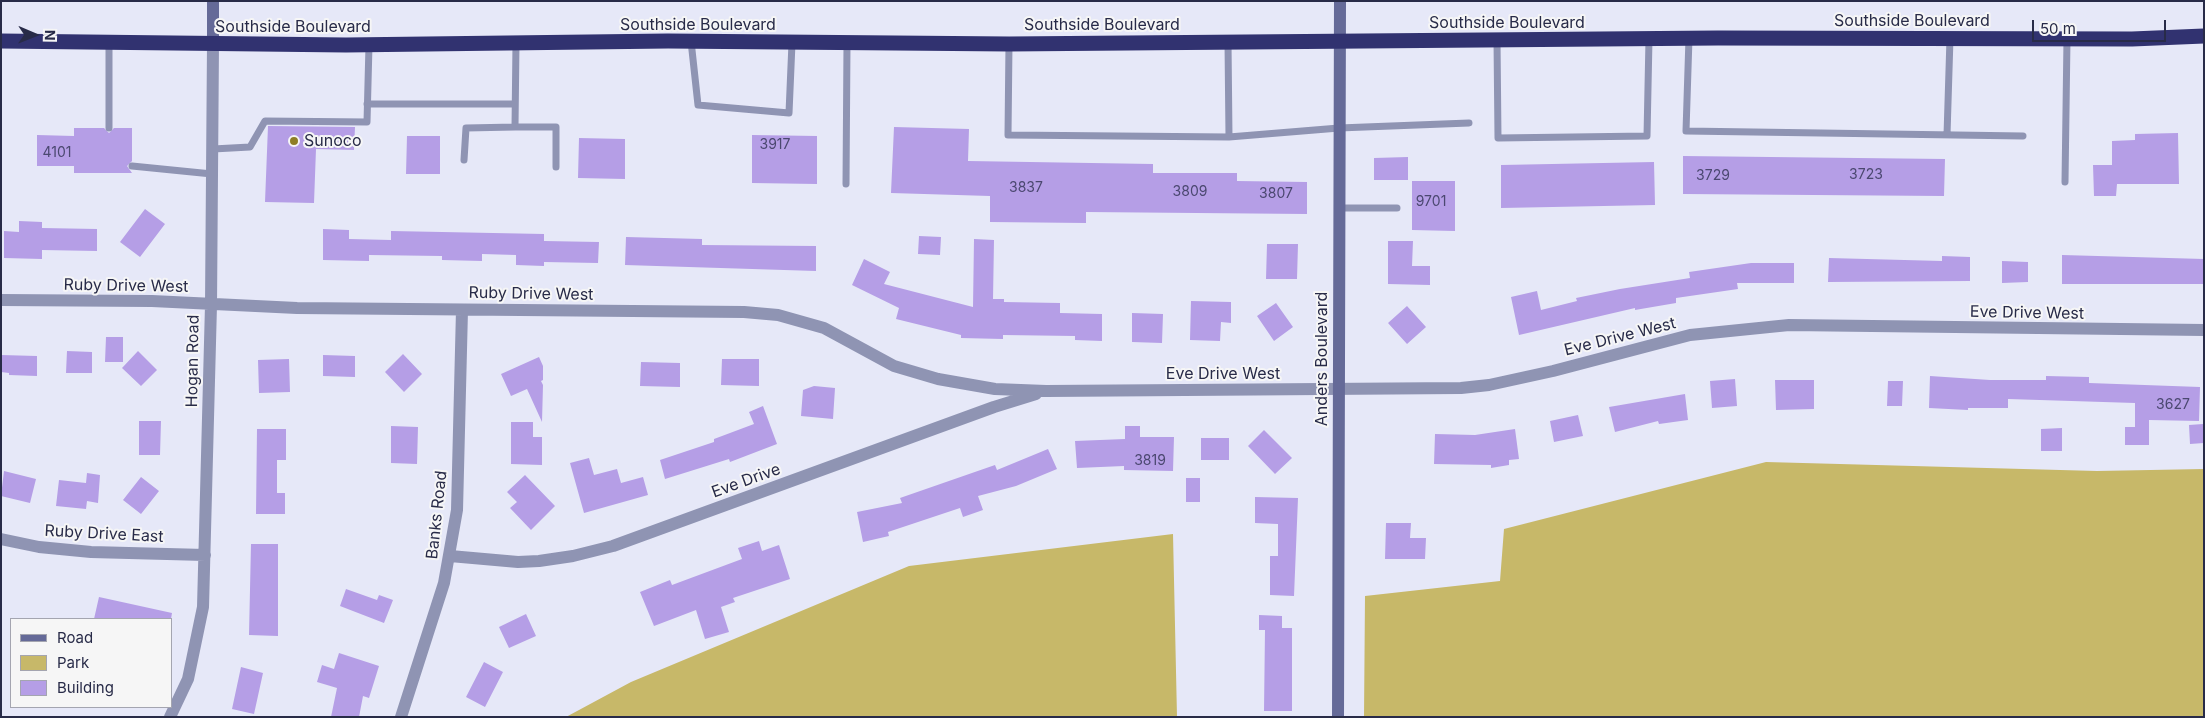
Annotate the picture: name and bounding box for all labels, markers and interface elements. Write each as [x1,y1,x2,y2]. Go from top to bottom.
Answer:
north arrow [10,10,60,60]
scale bar [2035,10,2169,42]
street label: Southside Boulevard [1834,11,1990,31]
street label: Southside Boulevard [1429,13,1585,33]
street label: Southside Boulevard [620,15,776,35]
street label: Southside Boulevard [1024,15,1180,35]
street label: Southside Boulevard [215,17,371,37]
text: 50 m [2040,19,2076,38]
text: N [42,30,59,41]
place label: Sunoco [304,131,362,151]
marker: Sunoco [288,135,300,147]
house number: 3917 [760,137,790,153]
house number: 4101 [43,145,71,161]
house number: 3723 [1849,167,1883,183]
house number: 3729 [1696,168,1730,184]
house number: 3837 [1009,180,1043,196]
house number: 3809 [1173,184,1207,200]
house number: 3807 [1259,186,1293,202]
house number: 9701 [1416,194,1446,210]
street label: Ruby Drive West [63,275,189,297]
street label: Ruby Drive West [468,283,594,305]
street label: Anders Boulevard [1312,292,1332,426]
street label: Eve Drive West [1970,302,2084,324]
street label: Hogan Road [183,314,203,408]
street label: Eve Drive West [1562,314,1678,360]
street label: Eve Drive West [1166,364,1280,384]
house number: 3627 [2156,397,2190,413]
house number: 3819 [1134,453,1166,469]
street label: Eve Drive [709,460,783,502]
street label: Banks Road [423,470,451,560]
street label: Ruby Drive East [44,521,164,547]
legend [10,618,172,708]
text: Road [57,628,93,647]
text: Park [57,653,89,672]
text: Building [57,678,114,697]

